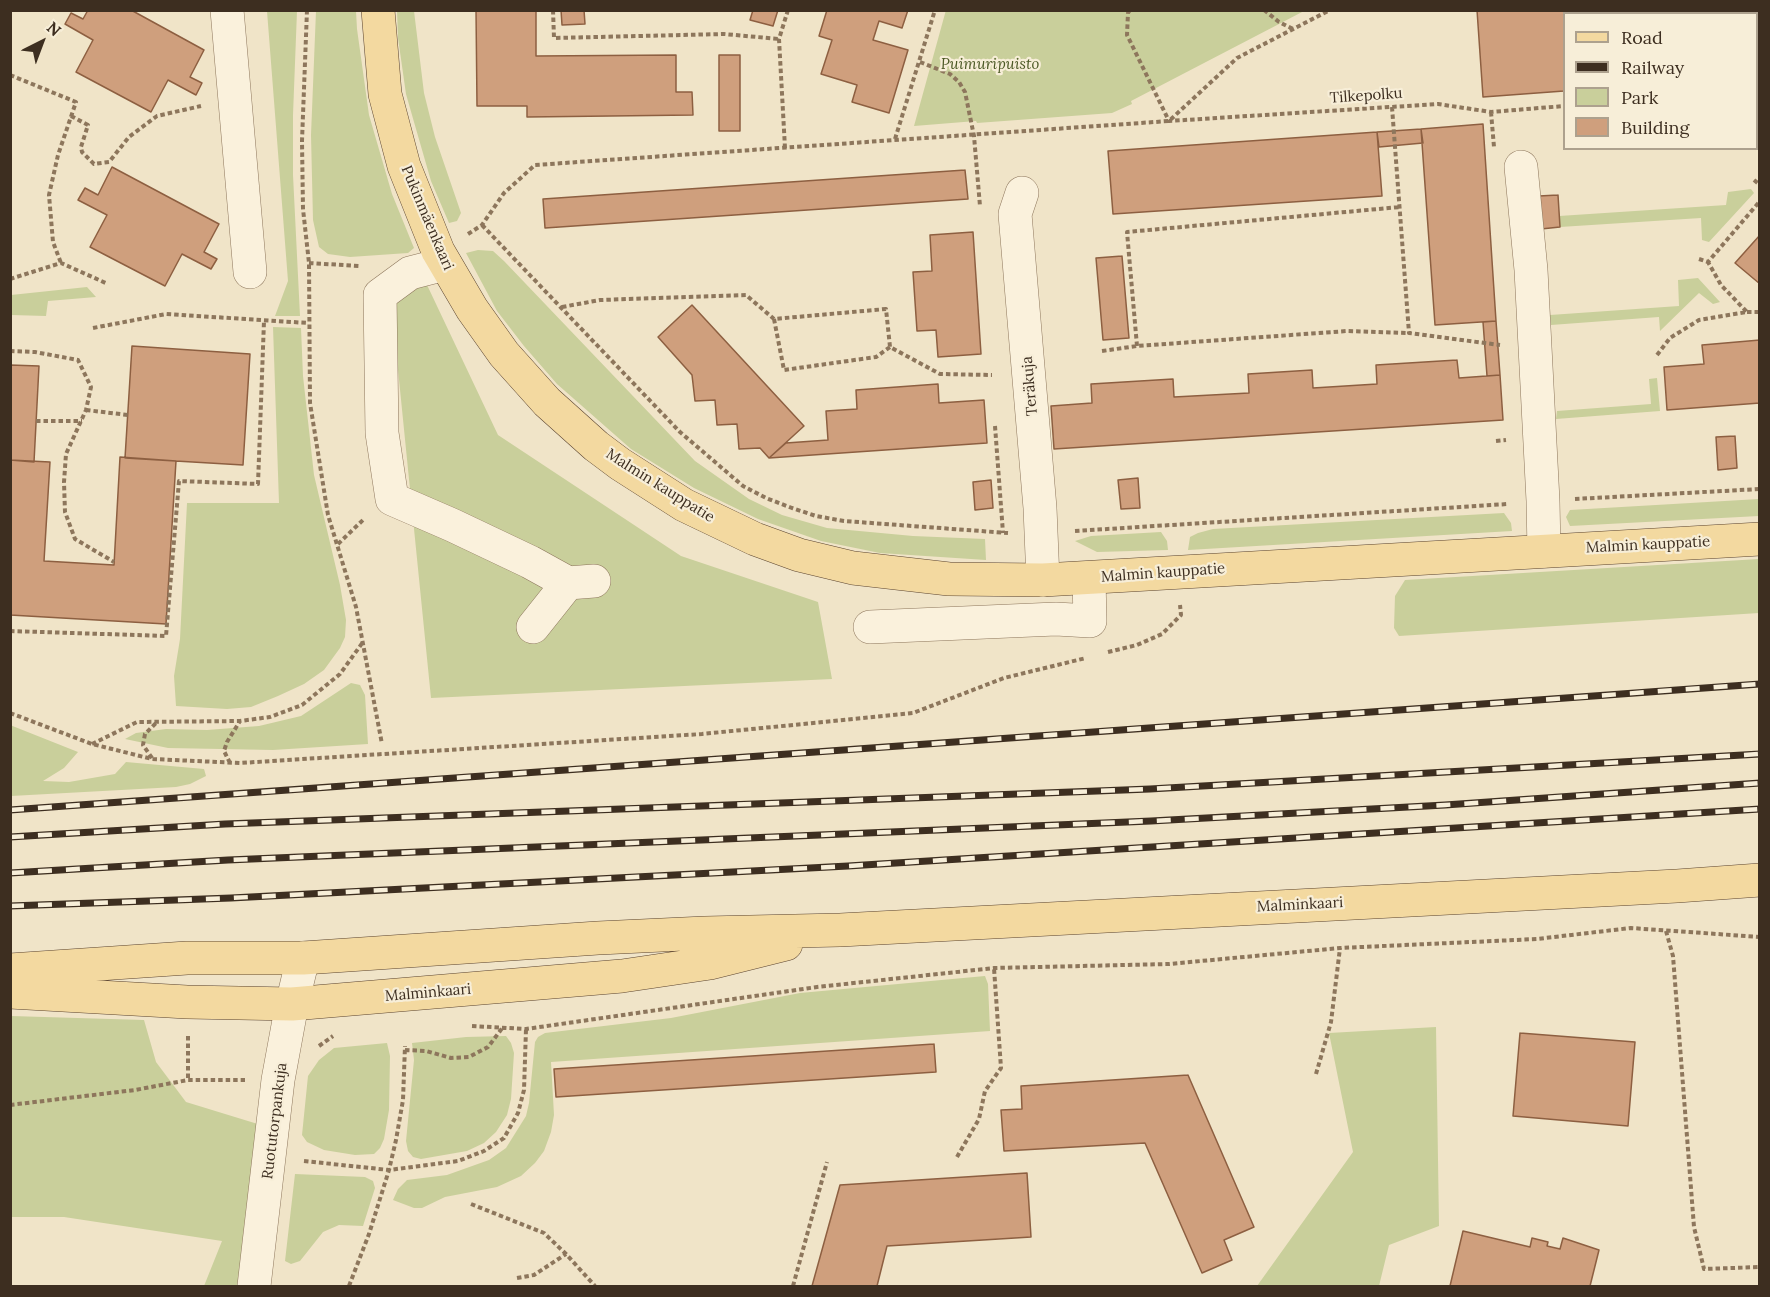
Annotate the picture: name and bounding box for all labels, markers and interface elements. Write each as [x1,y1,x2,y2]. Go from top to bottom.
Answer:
north arrow [12,12,72,72]
legend [1563,12,1758,150]
text: N [43,17,65,40]
text: Road [1621,26,1663,49]
park label: Puimuripuisto [941,56,1039,74]
text: Railway [1621,56,1684,79]
street label: Tilkepolku [1329,84,1403,108]
text: Park [1621,86,1658,109]
text: Building [1621,116,1689,139]
street label: Pukinmäenkaari [397,163,457,273]
street label: Teräkuja [1018,355,1042,417]
street label: Malmin kauppatie [602,445,718,527]
street label: Malmin kauppatie [1585,533,1711,557]
street label: Malmin kauppatie [1100,560,1226,586]
street label: Malminkaari [1256,894,1344,916]
street label: Malminkaari [384,980,472,1006]
street label: Ruotutorpankuja [259,1062,291,1180]

